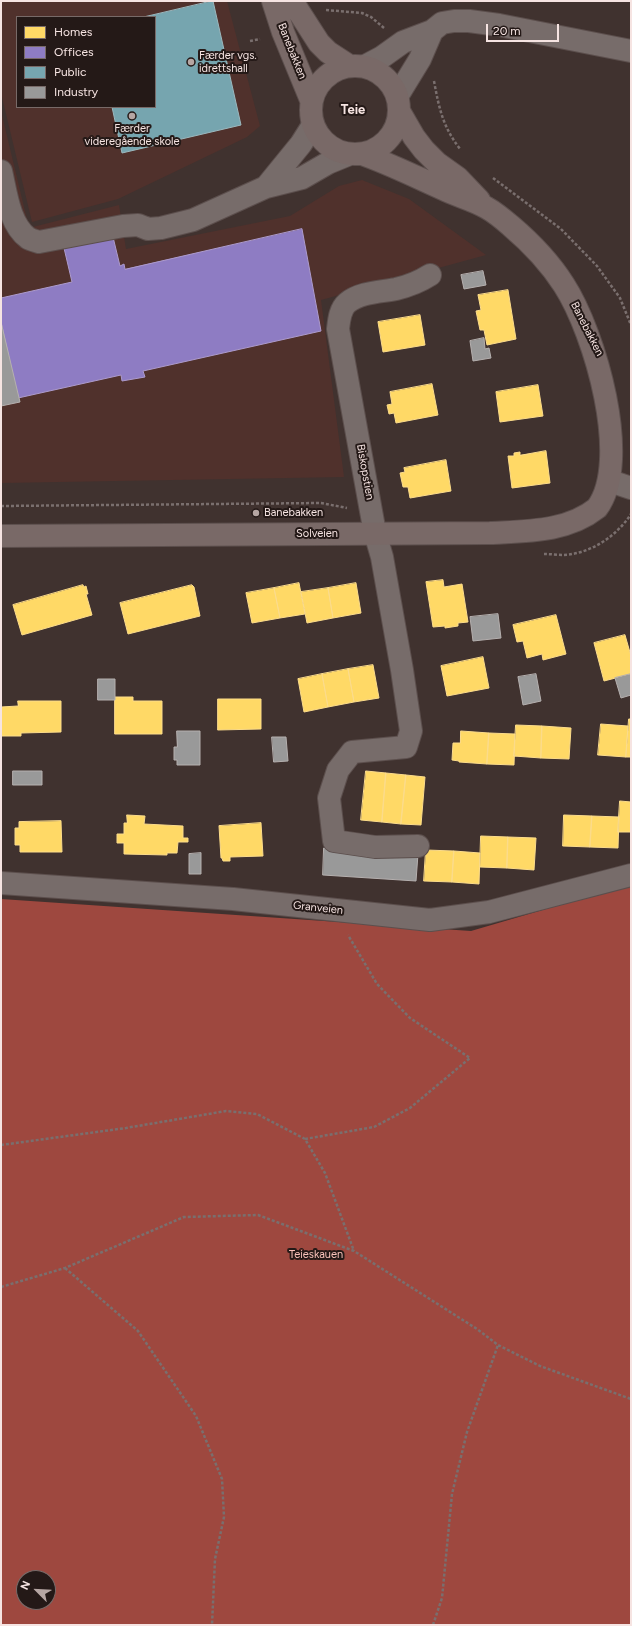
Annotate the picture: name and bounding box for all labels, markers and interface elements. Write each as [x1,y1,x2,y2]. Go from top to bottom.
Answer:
legend [16,16,156,108]
scale bar [488,16,561,42]
street label: Banebakken [275,21,309,81]
text: 20 m [493,24,521,38]
text: Homes [54,25,92,39]
text: Offices [54,45,94,59]
place label: Færder vgs. idrettshall [199,49,257,75]
marker: Færder vgs. idrettshall [186,57,196,67]
text: Public [54,65,87,79]
text: Industry [54,85,98,99]
district label: Teie [341,102,365,118]
marker: Færder videregående skole [127,111,137,121]
place label: Færder videregående skole [85,122,179,148]
street label: Banebakken [568,300,606,358]
street label: Biskopstien [354,443,376,501]
place label: Banebakken [264,506,323,520]
marker: Banebakken [251,508,261,518]
street label: Solveien [296,527,338,541]
street label: Granveien [292,899,344,917]
park label: Teieskauen [289,1248,343,1262]
north arrow [16,1570,56,1610]
text: N [18,1579,33,1592]

